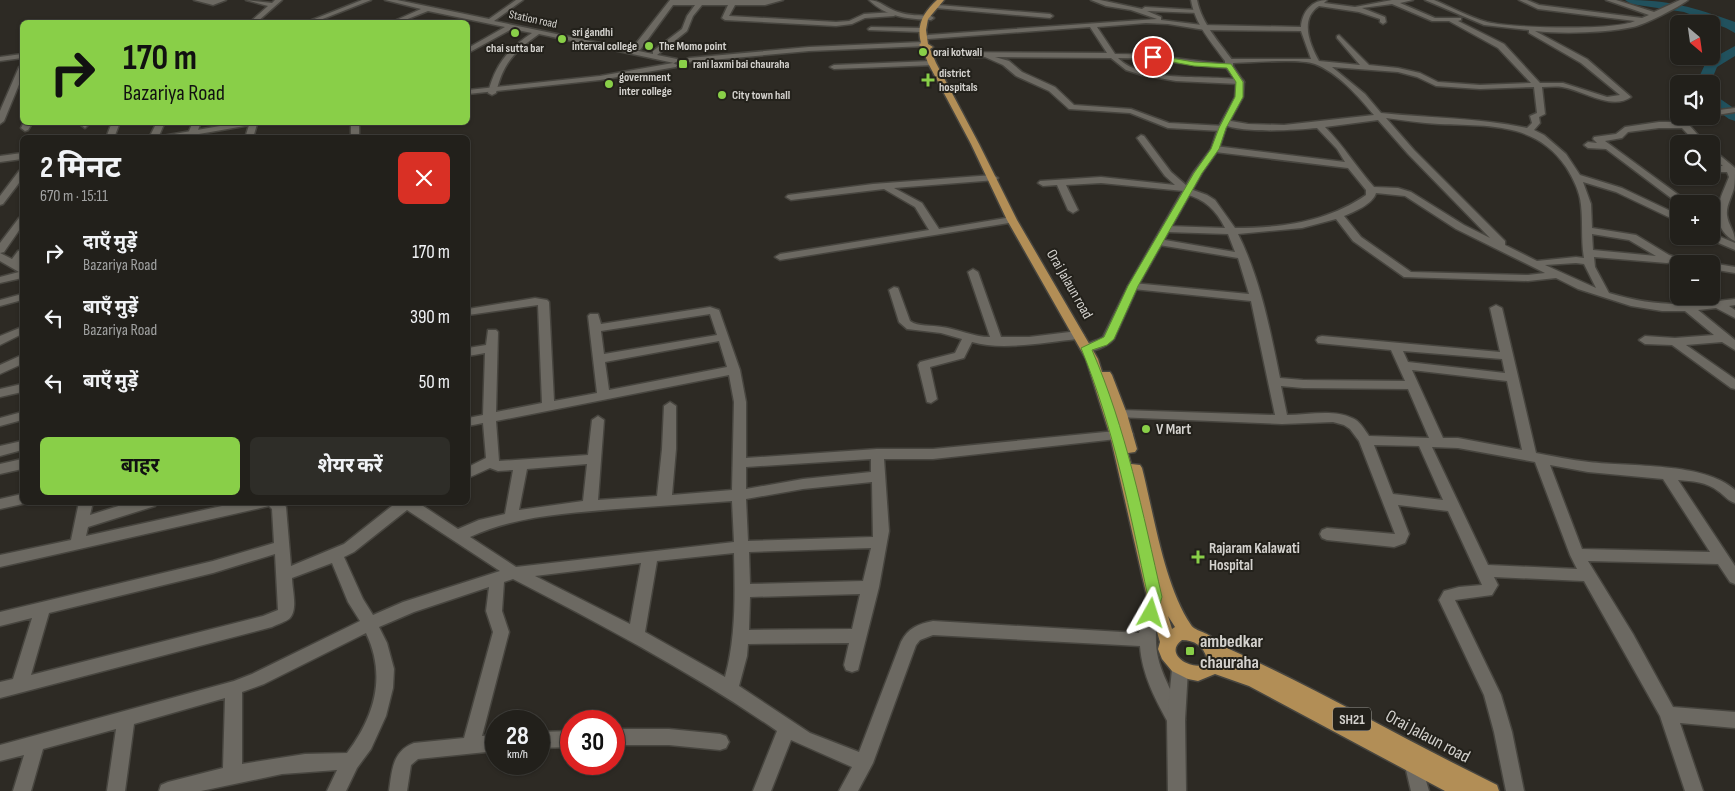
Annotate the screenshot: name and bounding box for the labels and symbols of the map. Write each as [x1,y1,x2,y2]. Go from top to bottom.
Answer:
street label: Station road [507,7,558,32]
north arrow [1670,15,1720,65]
place label: sri gandhi interval college [572,25,637,54]
marker: chai sutta bar [509,27,521,39]
marker: sri gandhi interval college [556,33,568,45]
pin [1132,36,1174,78]
place label: The Momo point [659,39,727,54]
marker: The Momo point [643,40,655,52]
place label: chai sutta bar [486,41,544,56]
place label: orai kotwali [933,45,982,60]
marker: orai kotwali [917,46,929,58]
place label: rani laxmi bai chauraha [693,57,789,72]
marker: rani laxmi bai chauraha [677,58,689,70]
place label: district hospitals [939,66,978,95]
place label: government inter college [619,70,672,99]
marker: district hospitals [921,73,935,87]
marker: government inter college [603,78,615,90]
place label: City town hall [732,88,790,103]
marker: City town hall [716,89,728,101]
street label: Orai Jalaun road [1042,246,1097,322]
place label: V Mart [1156,420,1191,439]
marker: V Mart [1140,423,1152,435]
place label: Rajaram Kalawati Hospital [1209,539,1300,575]
marker: Rajaram Kalawati Hospital [1191,550,1205,564]
position arrow [1124,586,1176,638]
place label: ambedkar chauraha [1200,631,1264,673]
marker: ambedkar chauraha [1184,645,1196,657]
street label: Orai Jalaun road [1382,705,1474,767]
road number: SH21 [1333,708,1371,731]
speed limit sign: 30 [560,710,625,775]

